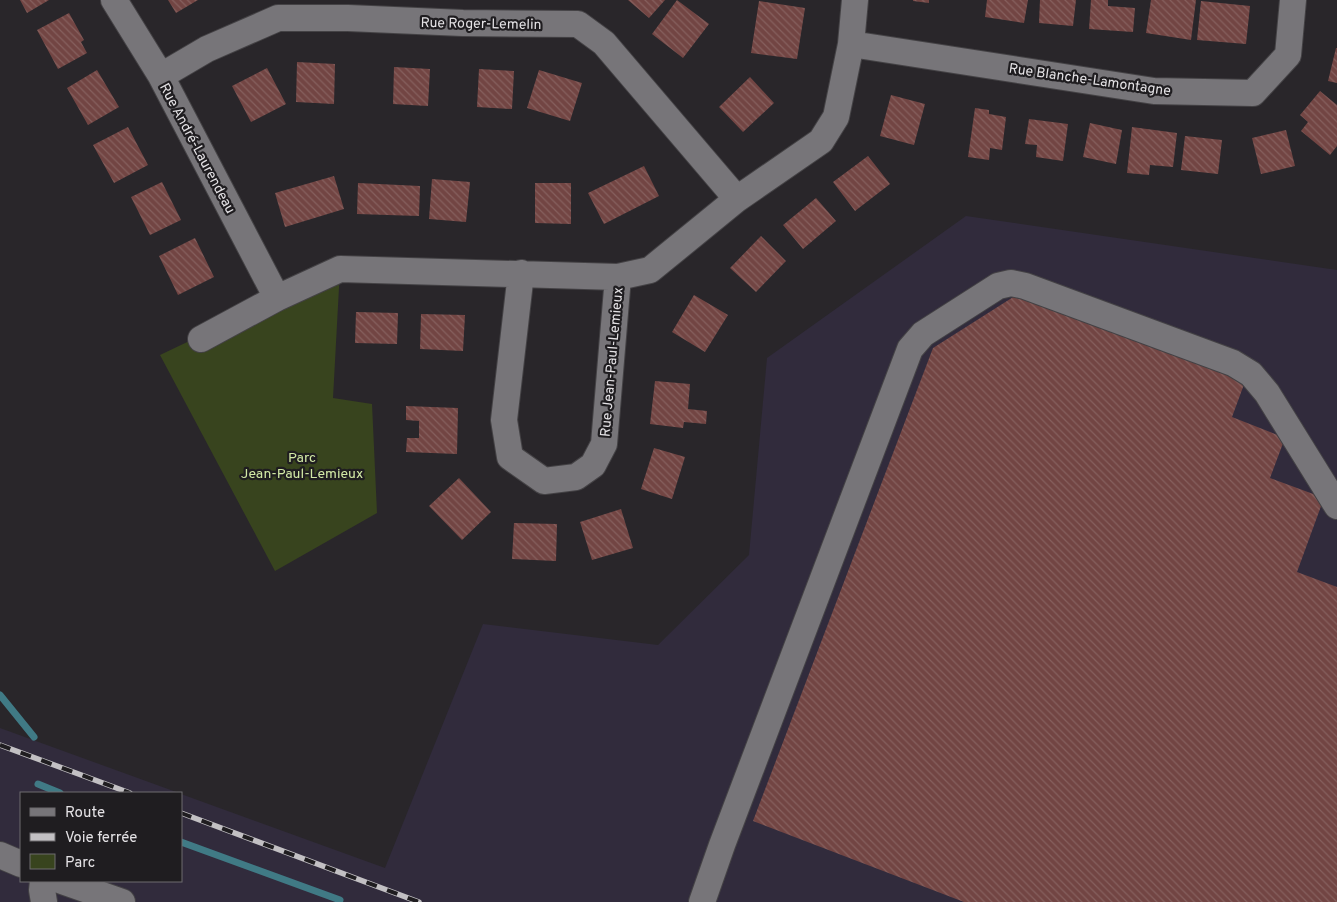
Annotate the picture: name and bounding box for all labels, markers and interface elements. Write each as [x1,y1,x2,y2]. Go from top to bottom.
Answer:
street label: Rue Roger-Lemelin [420,15,542,34]
street label: Rue Blanche-Lamontagne [1008,61,1172,100]
street label: Rue André-Laurendeau [155,81,238,217]
street label: Rue Jean-Paul-Lemieux [597,287,628,438]
park label: Parc Jean-Paul-Lemieux [241,450,363,483]
legend [20,792,182,882]
text: Route [65,804,105,823]
text: Voie ferrée [65,829,137,848]
text: Parc [65,854,95,873]

